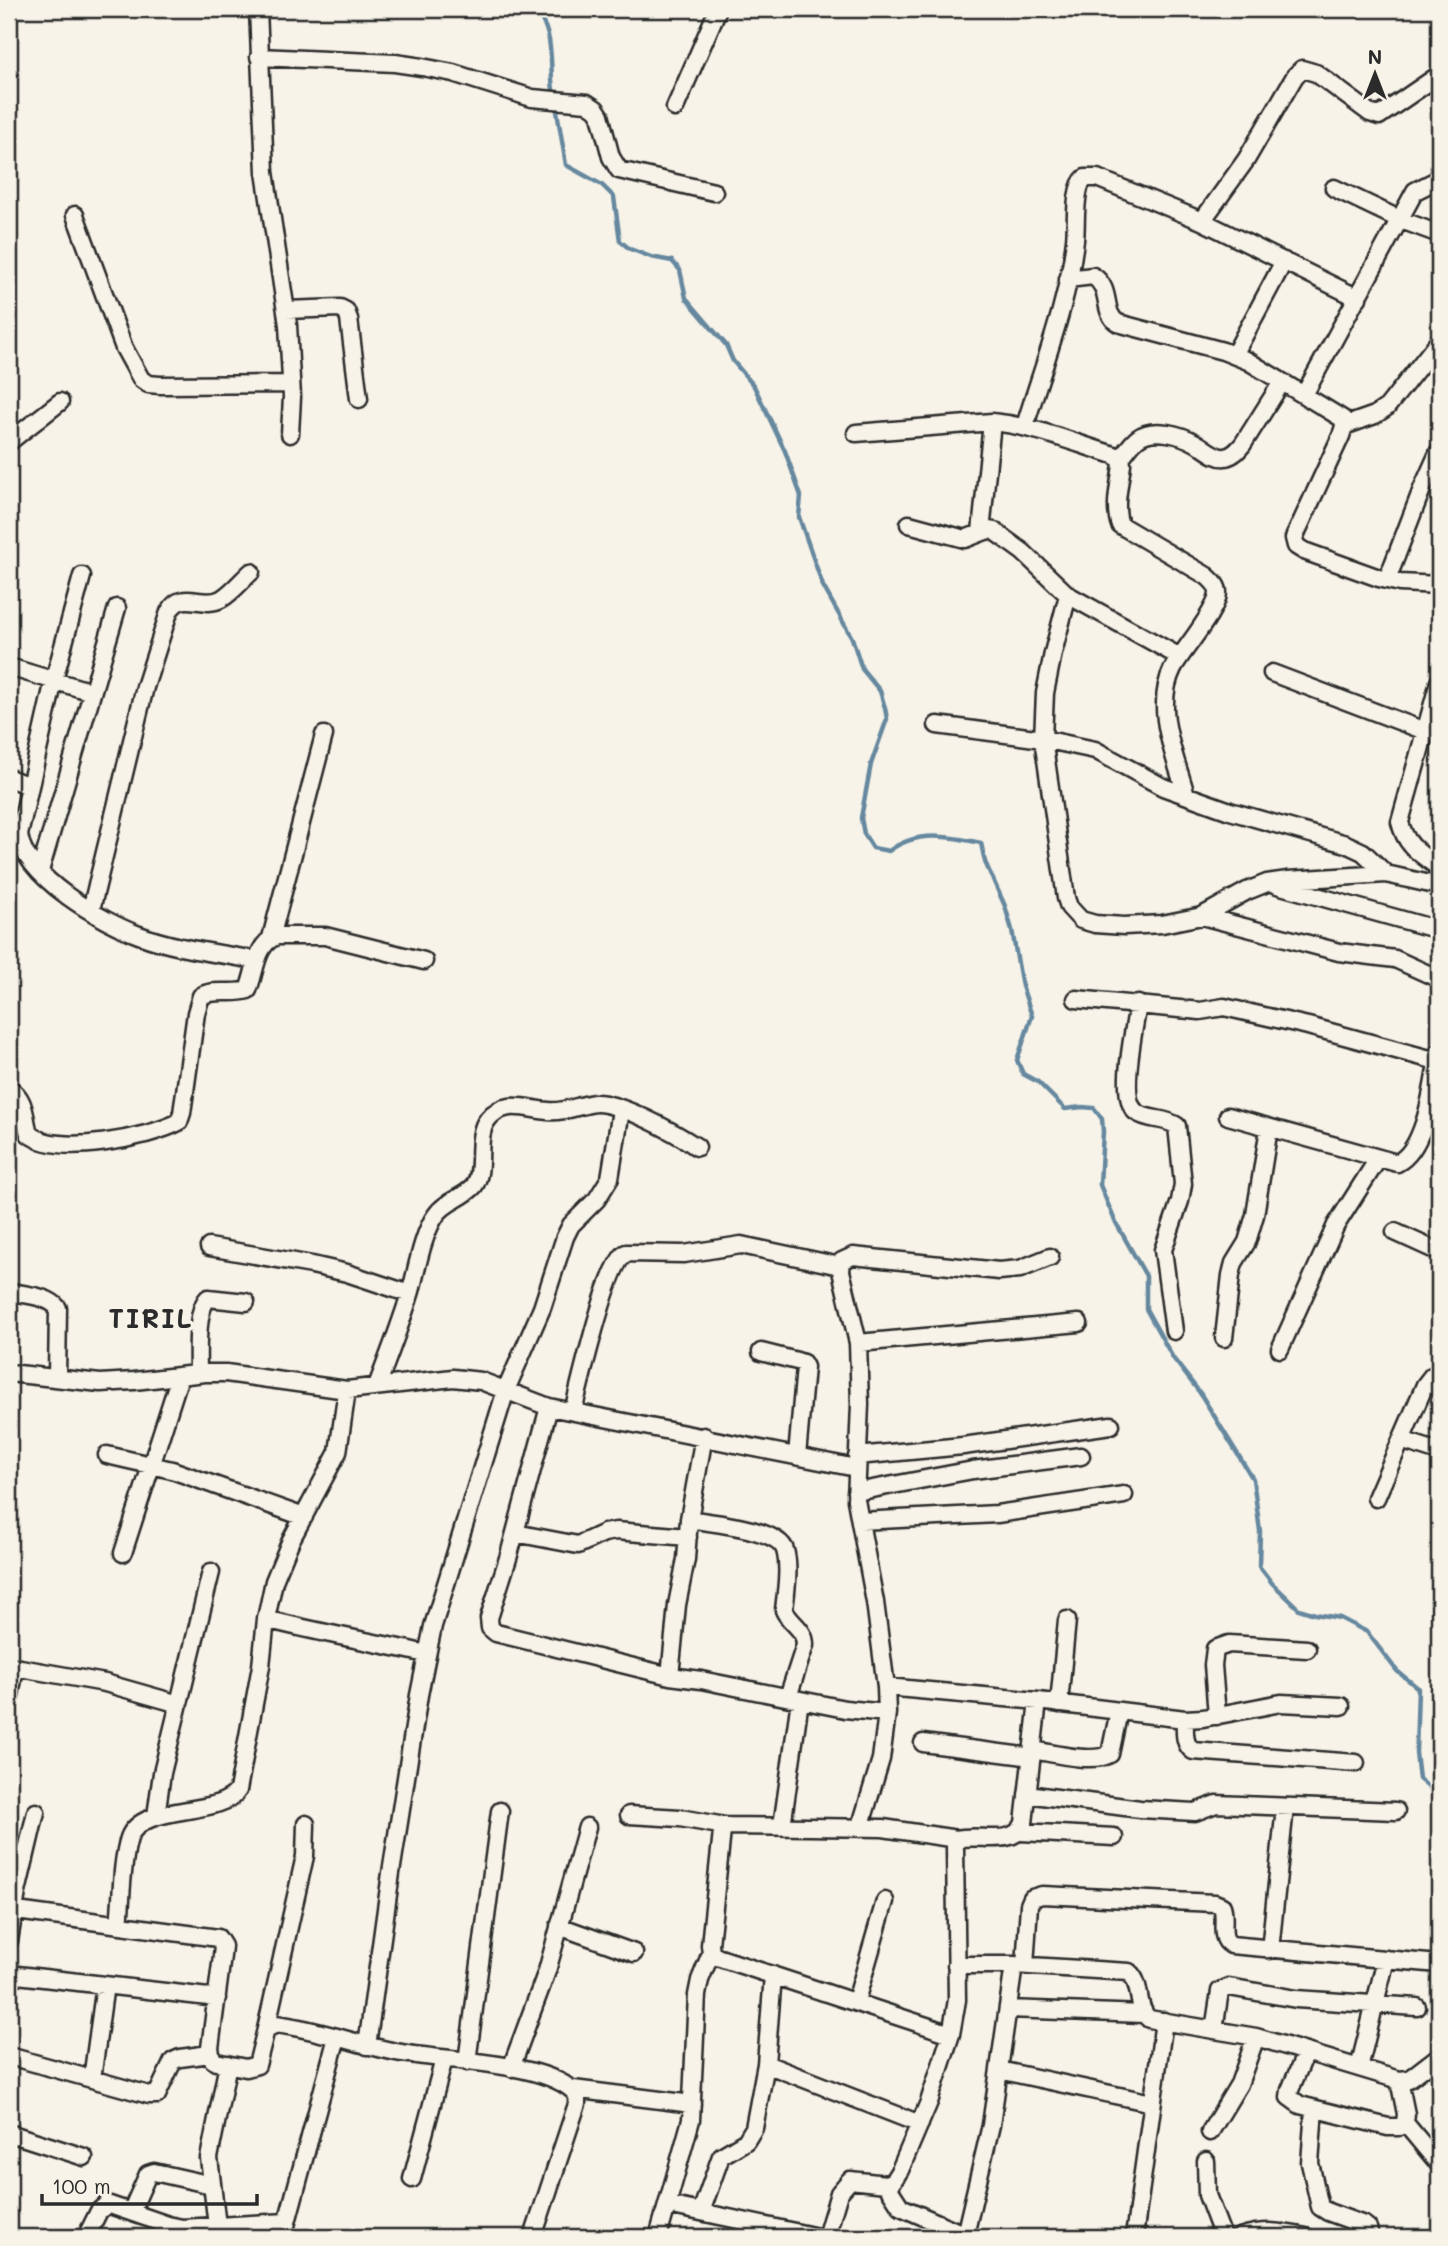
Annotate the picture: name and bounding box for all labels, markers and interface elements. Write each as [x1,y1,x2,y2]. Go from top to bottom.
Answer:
north arrow [1340,38,1410,108]
text: N [1368,44,1382,69]
district label: TIRIL [109,1301,193,1335]
scale bar [42,2162,257,2206]
text: 100 m [52,2172,111,2199]

